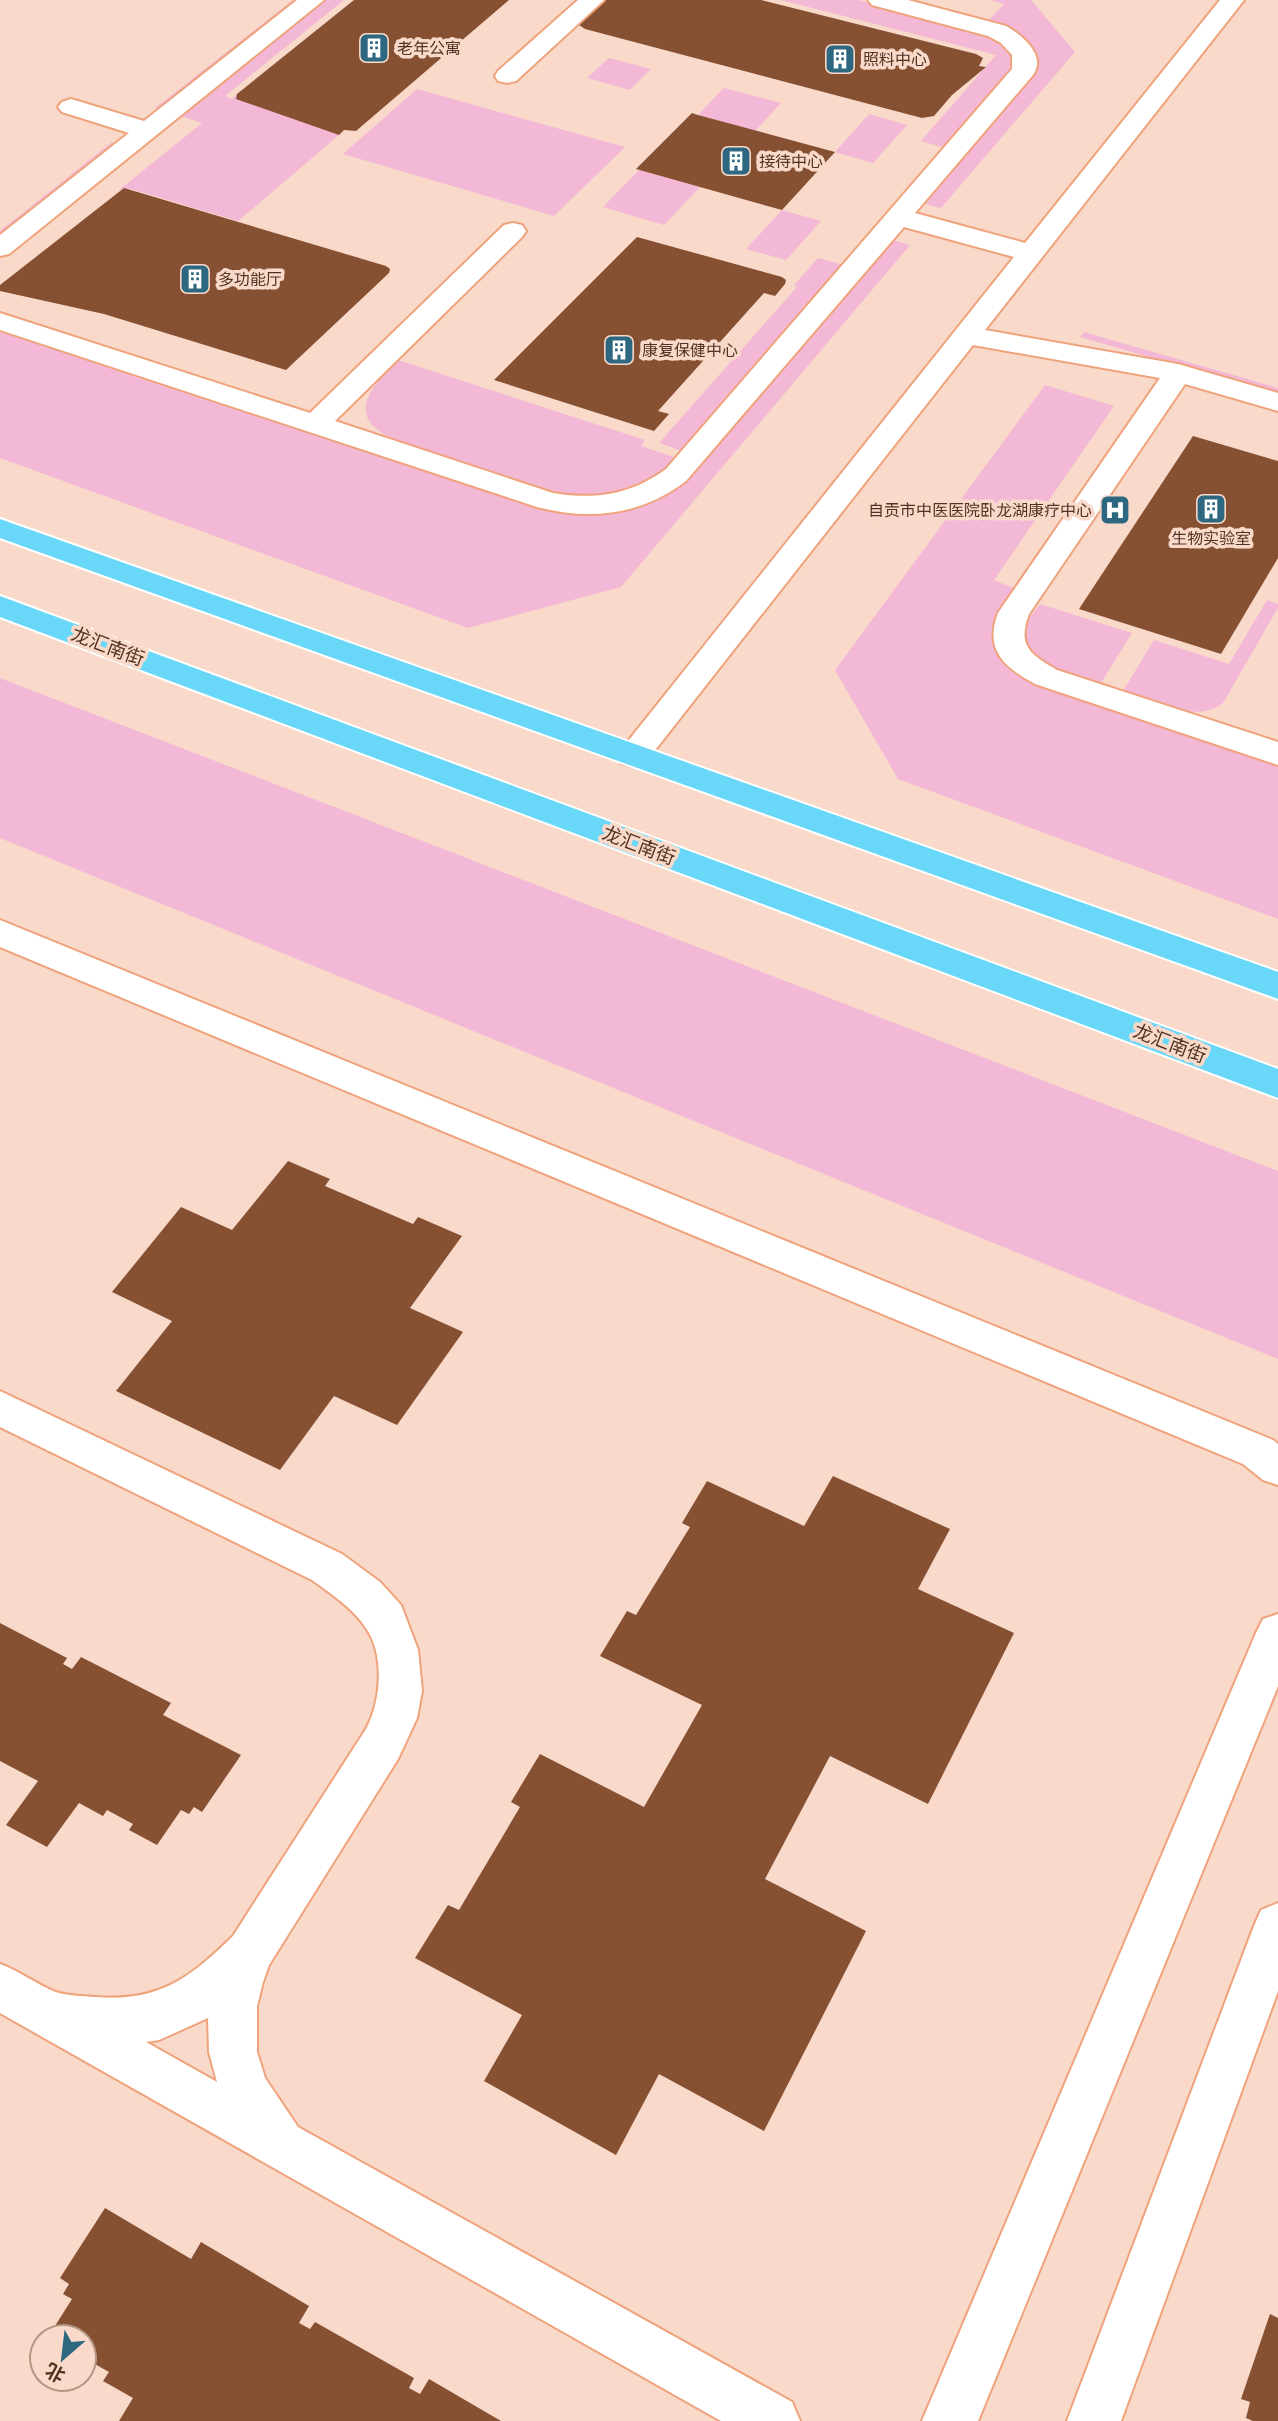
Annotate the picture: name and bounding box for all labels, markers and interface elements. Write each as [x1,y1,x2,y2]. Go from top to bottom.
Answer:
building icon: 老年公寓 [357,31,391,65]
place label: 老年公寓 [397,38,461,58]
building icon: 照料中心 [823,42,857,76]
place label: 照料中心 [863,49,927,69]
building icon: 接待中心 [719,144,753,178]
place label: 接待中心 [759,151,823,171]
building icon: 多功能厅 [178,262,212,296]
place label: 多功能厅 [218,269,282,289]
building icon: 康复保健中心 [602,333,636,367]
place label: 康复保健中心 [642,340,738,360]
building icon: 生物实验室 [1194,492,1228,526]
hospital icon: 自贡市中医医院卧龙湖康疗中心 [1098,493,1132,527]
place label: 自贡市中医医院卧龙湖康疗中心 [868,500,1092,520]
place label: 生物实验室 [1171,528,1251,548]
street label: 龙汇南街 [68,621,148,671]
street label: 龙汇南街 [599,820,679,870]
street label: 龙汇南街 [1130,1018,1210,1068]
north arrow [28,2323,98,2393]
text: 北 [41,2358,69,2388]

